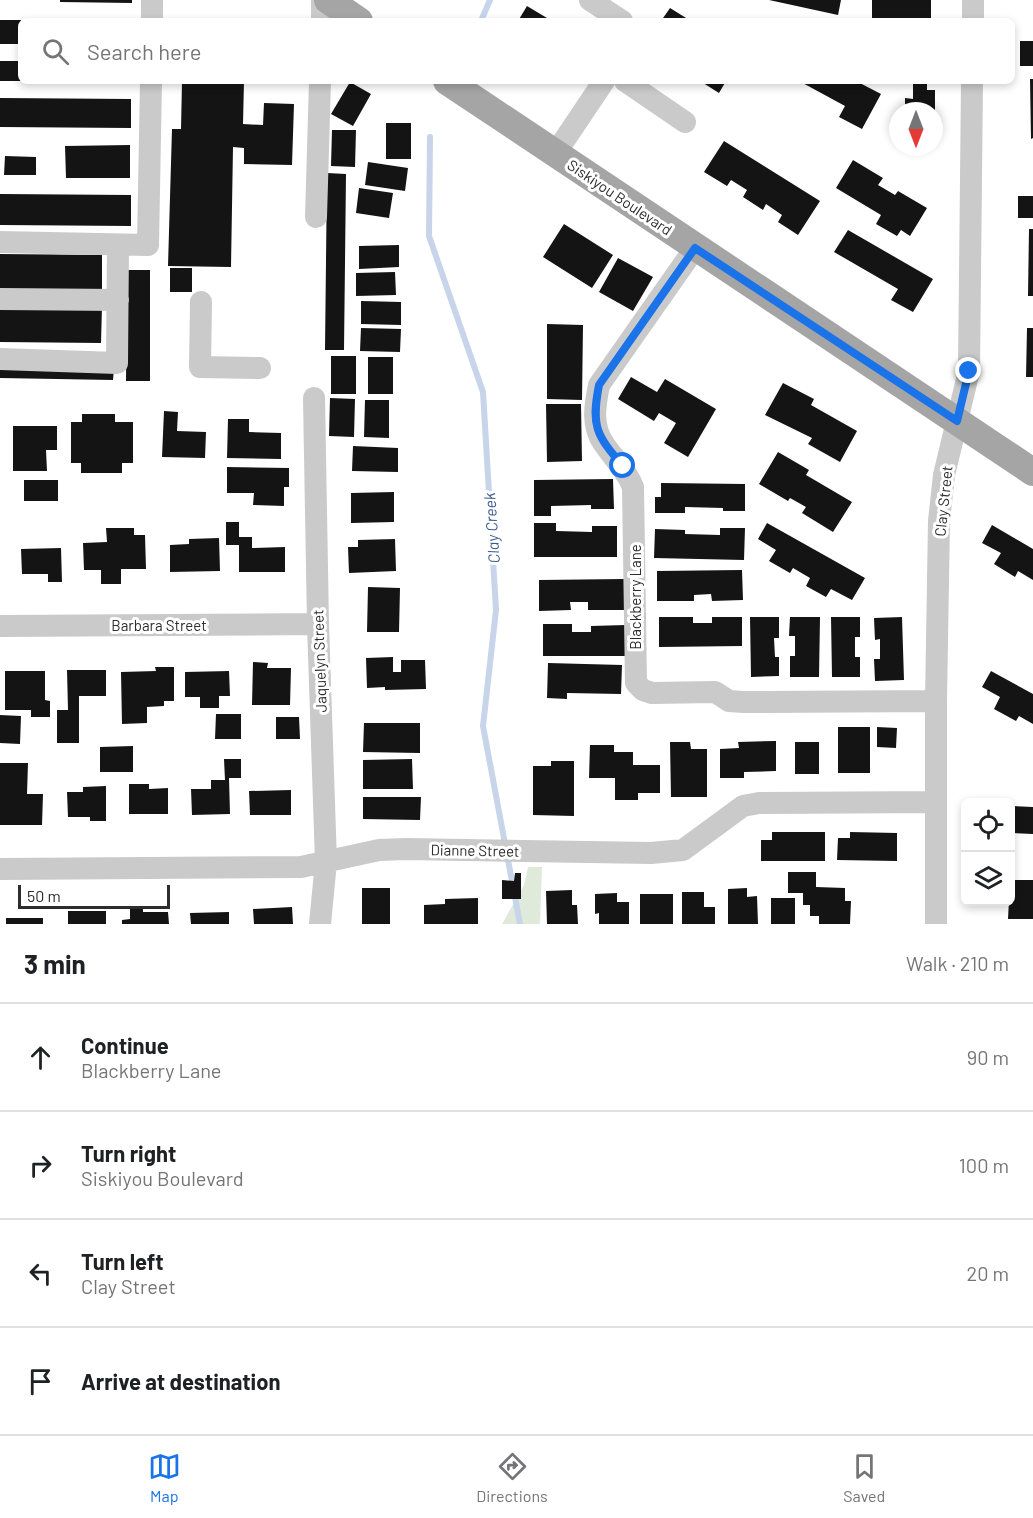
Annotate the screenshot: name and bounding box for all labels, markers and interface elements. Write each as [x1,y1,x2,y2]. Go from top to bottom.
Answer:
search box [18,18,1015,84]
icon: search [39,35,72,68]
text: Search here [87,38,201,64]
north arrow [889,102,943,156]
street label: Siskiyou Boulevard [564,155,676,239]
route end [955,357,981,383]
route start [609,452,635,478]
street label: Clay Street [930,465,956,537]
water label: Clay Creek [479,492,503,564]
street label: Blackberry Lane [626,544,644,650]
street label: Jaquelyn Street [308,609,330,713]
street label: Barbara Street [111,616,207,634]
map controls [961,798,1015,906]
button: locate [961,798,1015,852]
street label: Dianne Street [430,840,520,860]
button: layers [961,852,1015,906]
scale bar [18,882,170,910]
text: 50 m [27,886,61,905]
text: 3 min [24,948,86,979]
text: Walk · 210 m [906,951,1009,975]
text: Continue [81,1032,169,1058]
icon: ahead [24,1041,57,1074]
text: 90 m [967,1045,1009,1069]
text: Blackberry Lane [81,1058,221,1082]
text: Turn right [81,1140,176,1166]
icon: right [24,1149,57,1182]
text: 100 m [959,1153,1009,1177]
text: Siskiyou Boulevard [81,1166,244,1190]
text: Turn left [81,1248,164,1274]
icon: left [24,1257,57,1290]
text: 20 m [966,1261,1009,1285]
text: Clay Street [81,1274,176,1298]
icon: arrive [24,1365,57,1398]
text: Arrive at destination [81,1368,280,1394]
tab: Map [148,1450,181,1505]
tab: Directions [476,1450,548,1505]
tab: Saved [843,1450,885,1505]

